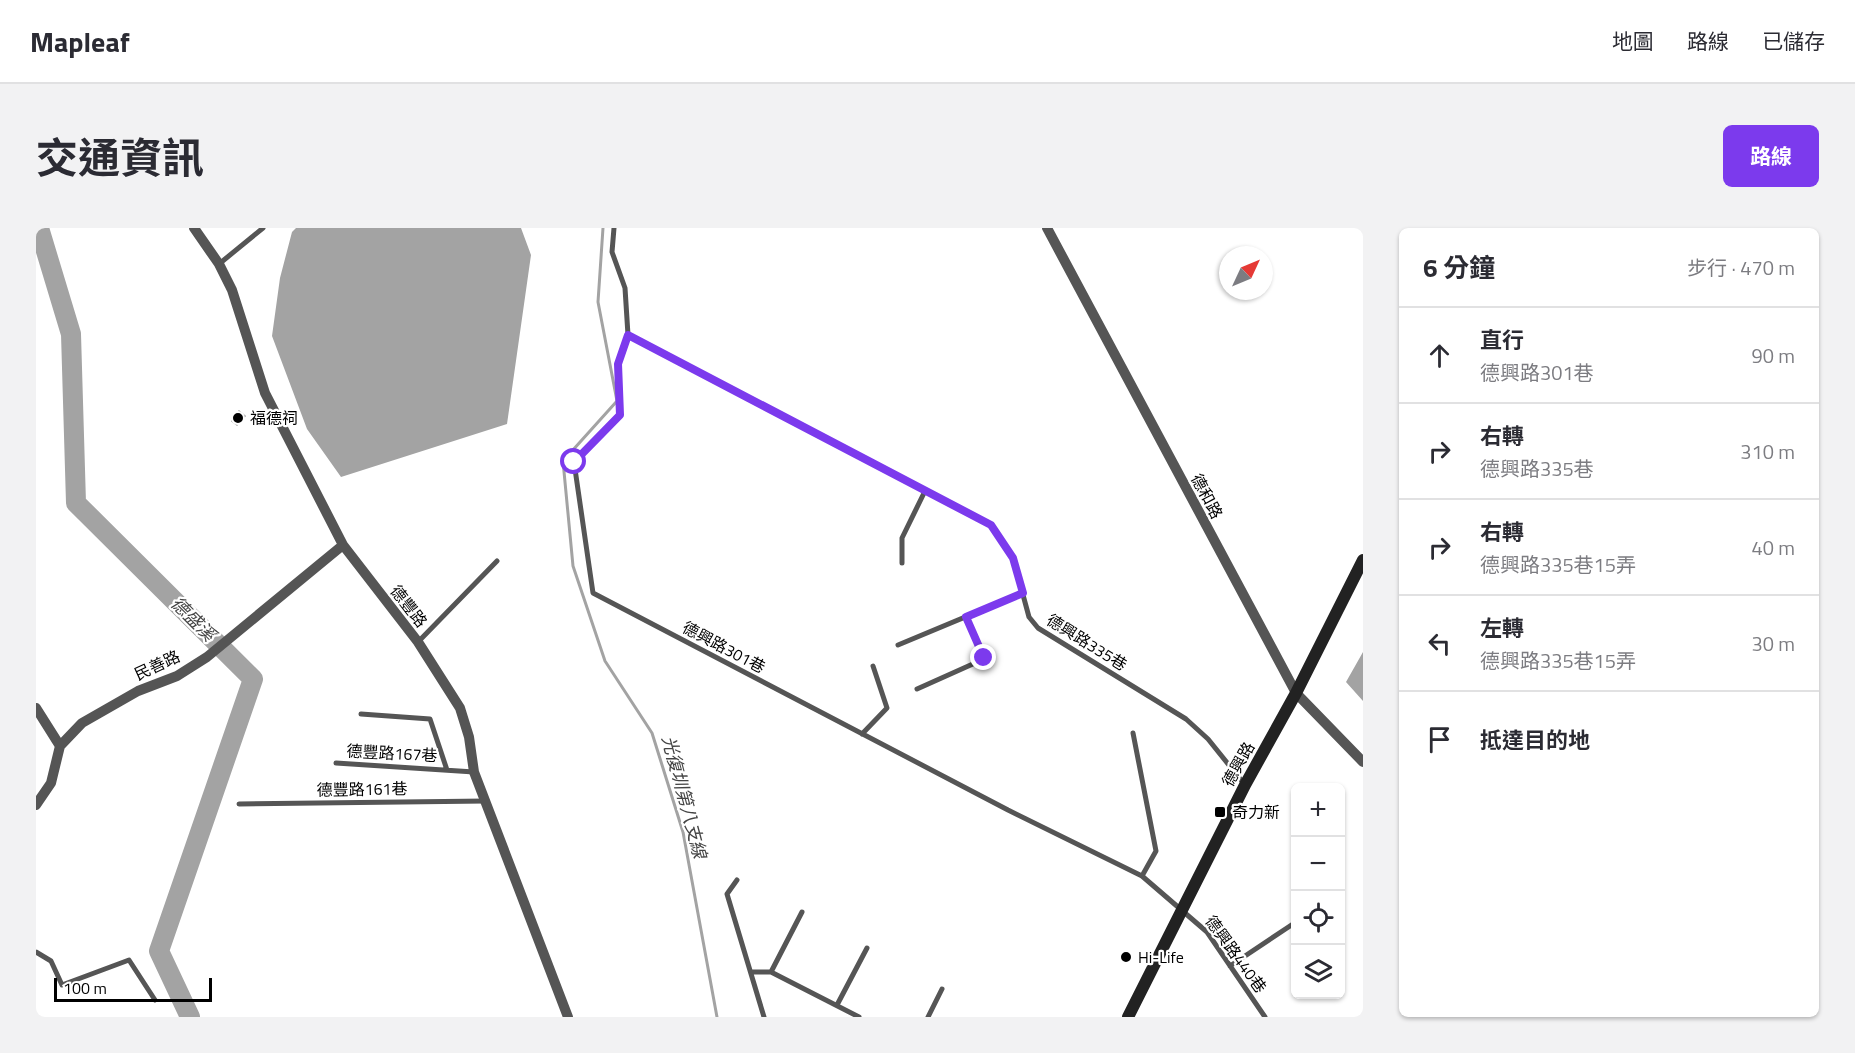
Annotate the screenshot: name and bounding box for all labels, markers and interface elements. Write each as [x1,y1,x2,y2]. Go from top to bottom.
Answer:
text: Mapleaf [30,20,130,63]
text: 地圖 [1612,25,1654,57]
text: 路線 [1687,25,1729,57]
text: 已儲存 [1762,25,1825,57]
text: 交通資訊 [36,125,204,189]
button: 路線 [1723,125,1819,187]
north arrow [1219,246,1273,300]
text: 6 分鐘 [1423,248,1495,287]
text: 步行 · 470 m [1687,252,1795,283]
text: 直行 [1480,323,1524,357]
icon: ahead [1423,339,1456,372]
text: 90 m [1751,340,1795,371]
text: 德興路301巷 [1480,357,1594,388]
place label: 福德祠 [250,406,298,430]
marker: 福德祠 [231,411,245,425]
text: 右轉 [1480,419,1524,453]
icon: right [1423,435,1456,468]
text: 310 m [1740,436,1795,467]
route start [560,448,586,474]
text: 德興路335巷 [1480,453,1594,484]
street label: 德和路 [1185,469,1229,523]
text: 右轉 [1480,515,1524,549]
icon: right [1423,531,1456,564]
text: 40 m [1751,532,1795,563]
text: 德興路335巷15弄 [1480,549,1636,580]
street label: 德豐路 [385,580,433,632]
water label: 德盛溪 [165,590,224,649]
street label: 德興路335巷 [1042,608,1132,676]
text: 左轉 [1480,611,1524,645]
street label: 德興路301巷 [678,615,770,679]
icon: left [1423,627,1456,660]
text: 30 m [1751,628,1795,659]
street label: 民善路 [130,644,184,686]
route end [970,644,996,670]
text: 德興路335巷15弄 [1480,645,1636,676]
icon: arrive [1423,723,1456,756]
text: 抵達目的地 [1480,723,1590,757]
water label: 光復圳第八支線 [655,733,714,863]
street label: 德興路 [1216,737,1260,791]
street label: 德豐路167巷 [346,739,438,767]
street label: 德豐路161巷 [316,776,408,802]
map controls [1291,783,1345,999]
button: + [1291,783,1345,837]
place label: 奇力新 [1232,800,1280,824]
marker: 奇力新 [1213,805,1227,819]
button: − [1291,837,1345,891]
button: locate [1291,891,1345,945]
street label: 德興路440巷 [1200,910,1272,998]
place label: Hi-Life [1138,945,1184,969]
button: layers [1291,945,1345,999]
marker: Hi-Life [1119,950,1133,964]
scale bar [54,975,212,1002]
text: 100 m [63,976,107,1000]

